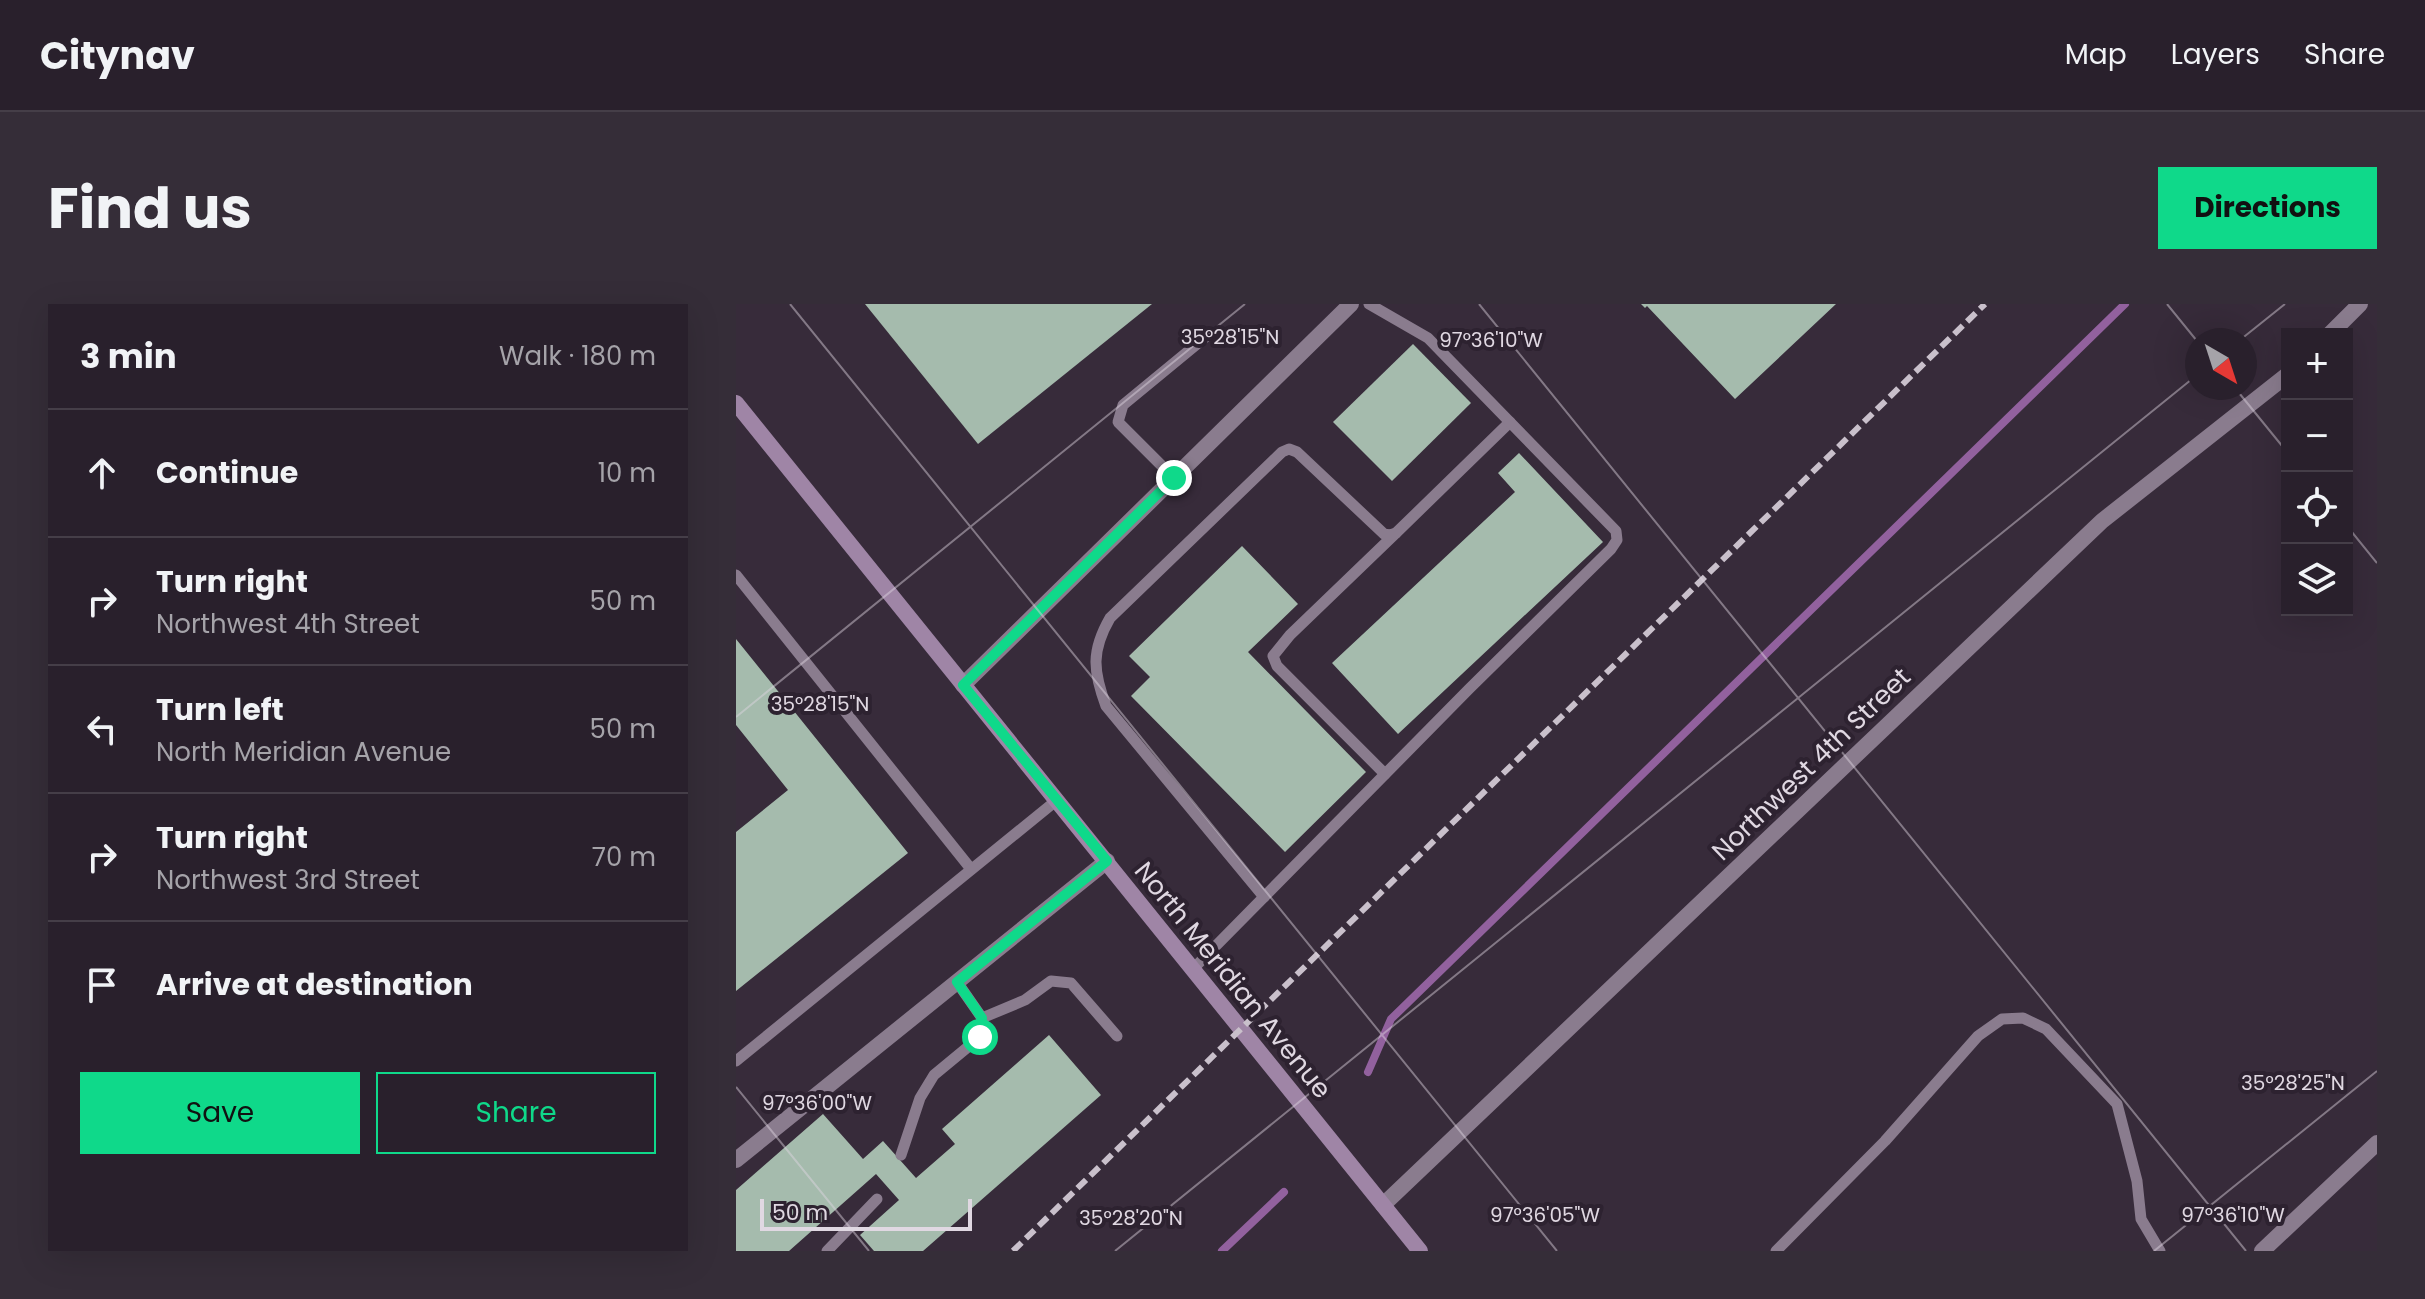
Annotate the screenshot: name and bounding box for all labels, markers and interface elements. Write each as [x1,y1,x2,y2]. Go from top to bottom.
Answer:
text: Citynav [40,29,195,82]
text: Map [2065,35,2127,74]
text: Layers [2171,35,2260,74]
text: Share [2304,35,2385,74]
button: Directions [2158,167,2377,249]
text: Find us [48,169,252,248]
text: 35°28'15"N [1181,323,1279,351]
text: 97°36'10"W [1439,326,1543,354]
north arrow [2185,328,2257,400]
map controls [2281,328,2353,616]
button: + [2281,328,2353,400]
text: 3 min [80,332,177,380]
text: Walk · 180 m [499,338,656,374]
button: − [2281,400,2353,472]
icon: ahead [80,451,124,495]
text: Continue [156,451,298,494]
text: 10 m [598,455,656,491]
route end [1156,460,1192,496]
button: locate [2281,472,2353,544]
button: layers [2281,544,2353,616]
text: Turn right [156,560,308,603]
icon: right [80,579,124,623]
text: 50 m [590,583,656,619]
text: Northwest 4th Street [156,606,420,642]
street label: Northwest 4th Street [1704,659,1918,869]
text: Turn left [156,688,284,731]
text: 35°28'15"N [771,690,869,718]
icon: left [80,707,124,751]
text: 50 m [590,711,656,747]
text: North Meridian Avenue [156,734,451,770]
text: Turn right [156,816,308,859]
icon: right [80,835,124,879]
text: 70 m [592,839,656,875]
street label: North Meridian Avenue [1126,854,1340,1106]
text: Northwest 3rd Street [156,862,420,898]
icon: arrive [80,963,124,1007]
text: Arrive at destination [156,963,473,1006]
route start [962,1019,998,1055]
text: 35°28'25"N [2241,1069,2345,1097]
button: Save [80,1072,360,1154]
button: Share [376,1072,656,1154]
text: 97°36'00"W [762,1089,872,1117]
scale bar [760,1195,972,1231]
text: 50 m [772,1197,828,1228]
text: 97°36'05"W [1490,1201,1600,1229]
text: 97°36'10"W [2181,1201,2285,1229]
text: 35°28'20"N [1079,1204,1183,1232]

